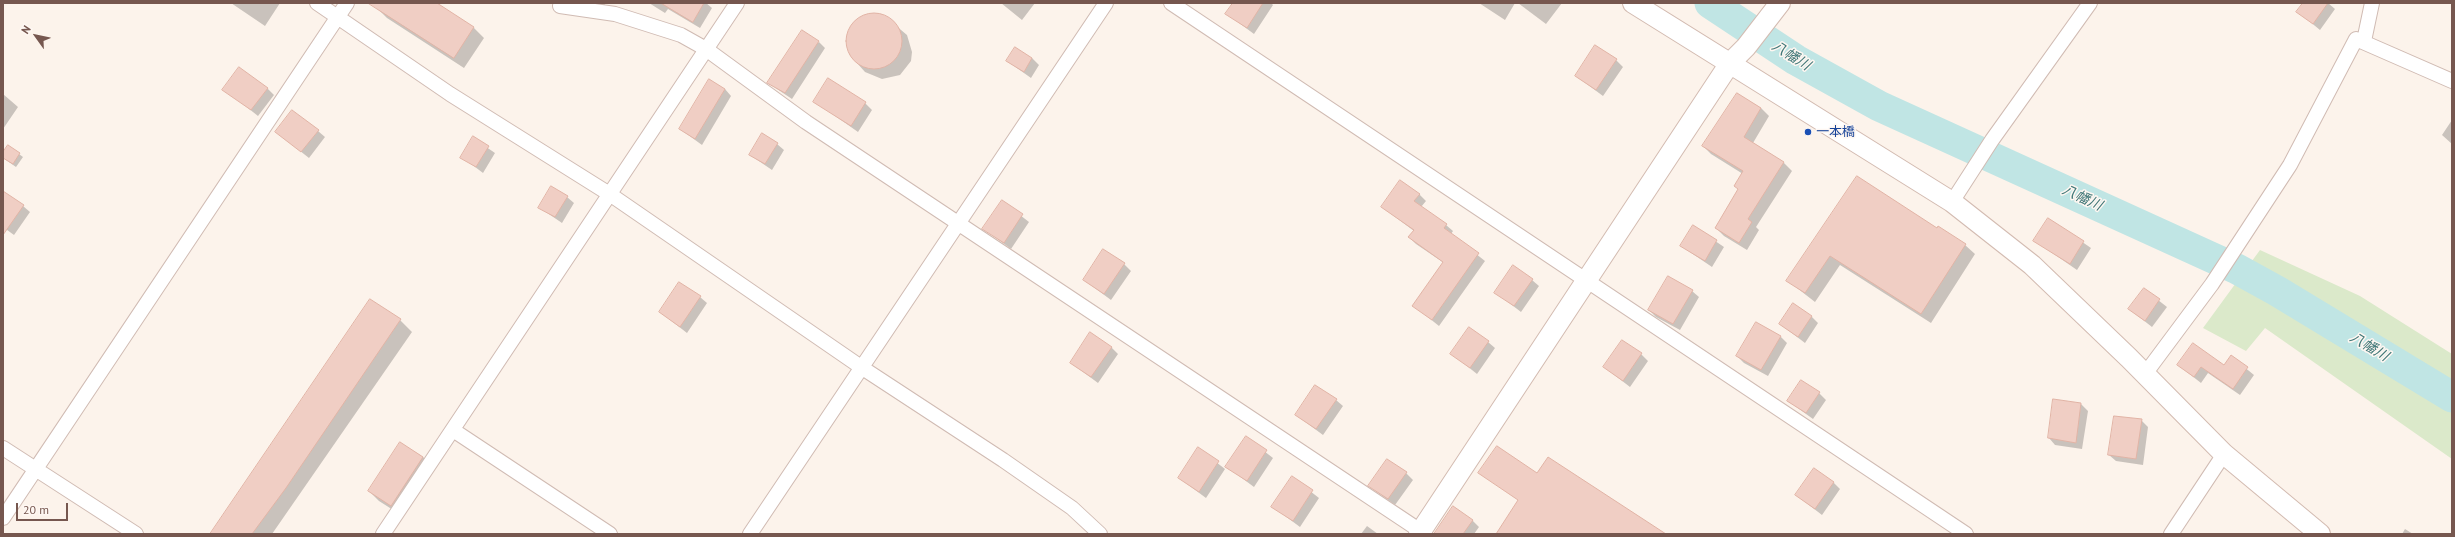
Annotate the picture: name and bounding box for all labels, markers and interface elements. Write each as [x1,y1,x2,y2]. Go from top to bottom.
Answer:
north arrow [16,16,56,56]
text: N [18,23,34,36]
water label: 八幡川 [1769,38,1813,74]
place label: 一本橋 [1816,124,1855,140]
marker: 一本橋 [1803,127,1813,137]
water label: 八幡川 [2059,182,2105,214]
water label: 八幡川 [2347,329,2391,365]
scale bar [18,495,70,521]
text: 20 m [23,502,49,517]

